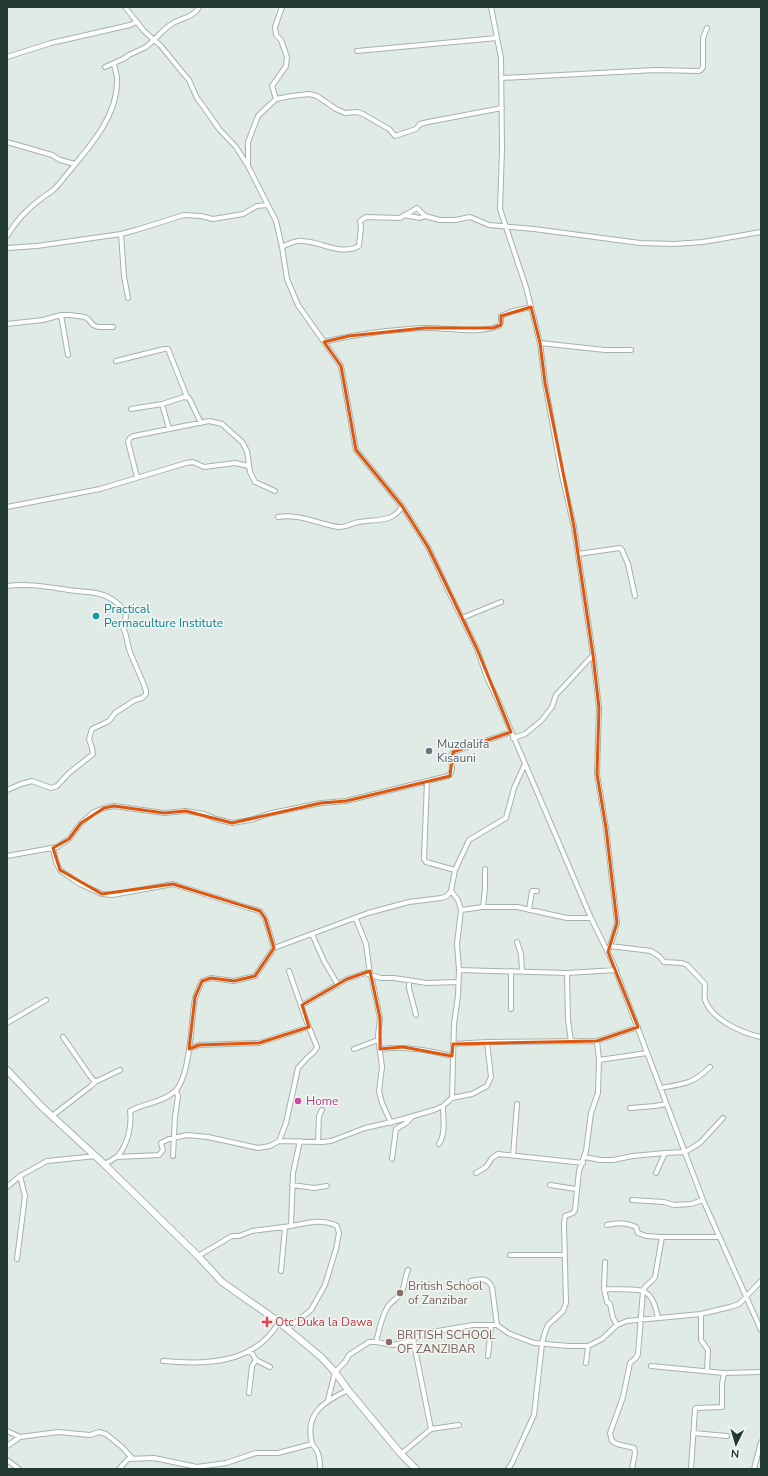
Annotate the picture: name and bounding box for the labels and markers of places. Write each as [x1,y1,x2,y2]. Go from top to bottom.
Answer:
place label: Practical Permaculture Institute [104,601,223,631]
marker: Practical Permaculture Institute [91,611,101,621]
place label: Muzdalifa Kisauni [437,736,489,766]
marker: Muzdalifa Kisauni [424,746,434,756]
place label: Home [306,1093,338,1109]
marker: Home [293,1096,303,1106]
place label: British School of Zanzibar [408,1278,483,1308]
marker: British School of Zanzibar [395,1288,405,1298]
place label: Otc Duka la Dawa [275,1314,373,1330]
marker: Otc Duka la Dawa [262,1317,272,1327]
place label: BRITISH SCHOOL OF ZANZIBAR [397,1327,496,1357]
marker: BRITISH SCHOOL OF ZANZIBAR [384,1337,394,1347]

